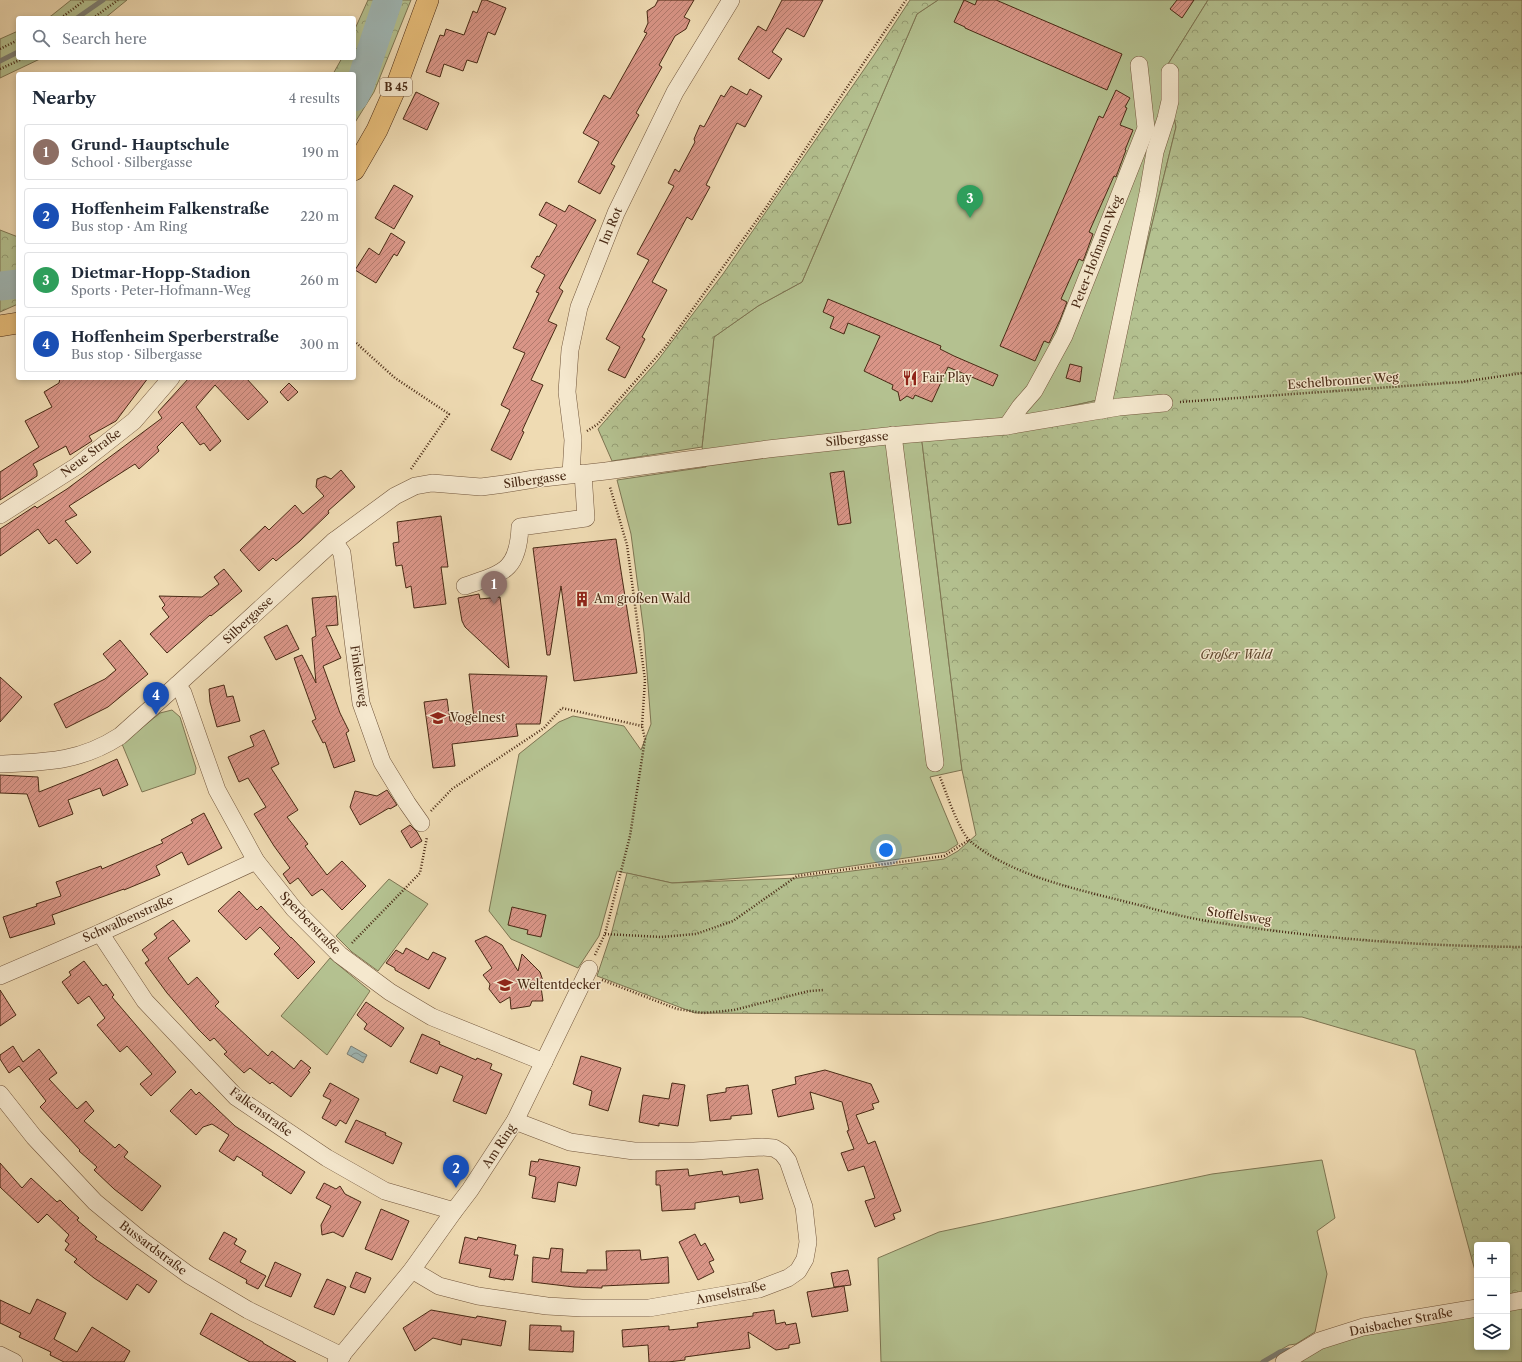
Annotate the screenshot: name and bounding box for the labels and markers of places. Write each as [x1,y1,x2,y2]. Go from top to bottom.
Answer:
pin: 3 [957,185,983,218]
restaurant icon: Fair Play [901,369,919,387]
place label: Fair Play [922,370,972,385]
pin: 1 [481,571,507,604]
building icon: Am großen Wald [573,590,591,608]
place label: Am großen Wald [593,591,691,606]
pin: 4 [143,682,169,715]
school or university icon: Vogelnest [429,709,447,727]
place label: Vogelnest [449,710,506,725]
school or university icon: Weltentdecker [496,976,514,994]
place label: Weltentdecker [516,977,601,992]
pin: 2 [443,1155,469,1188]

